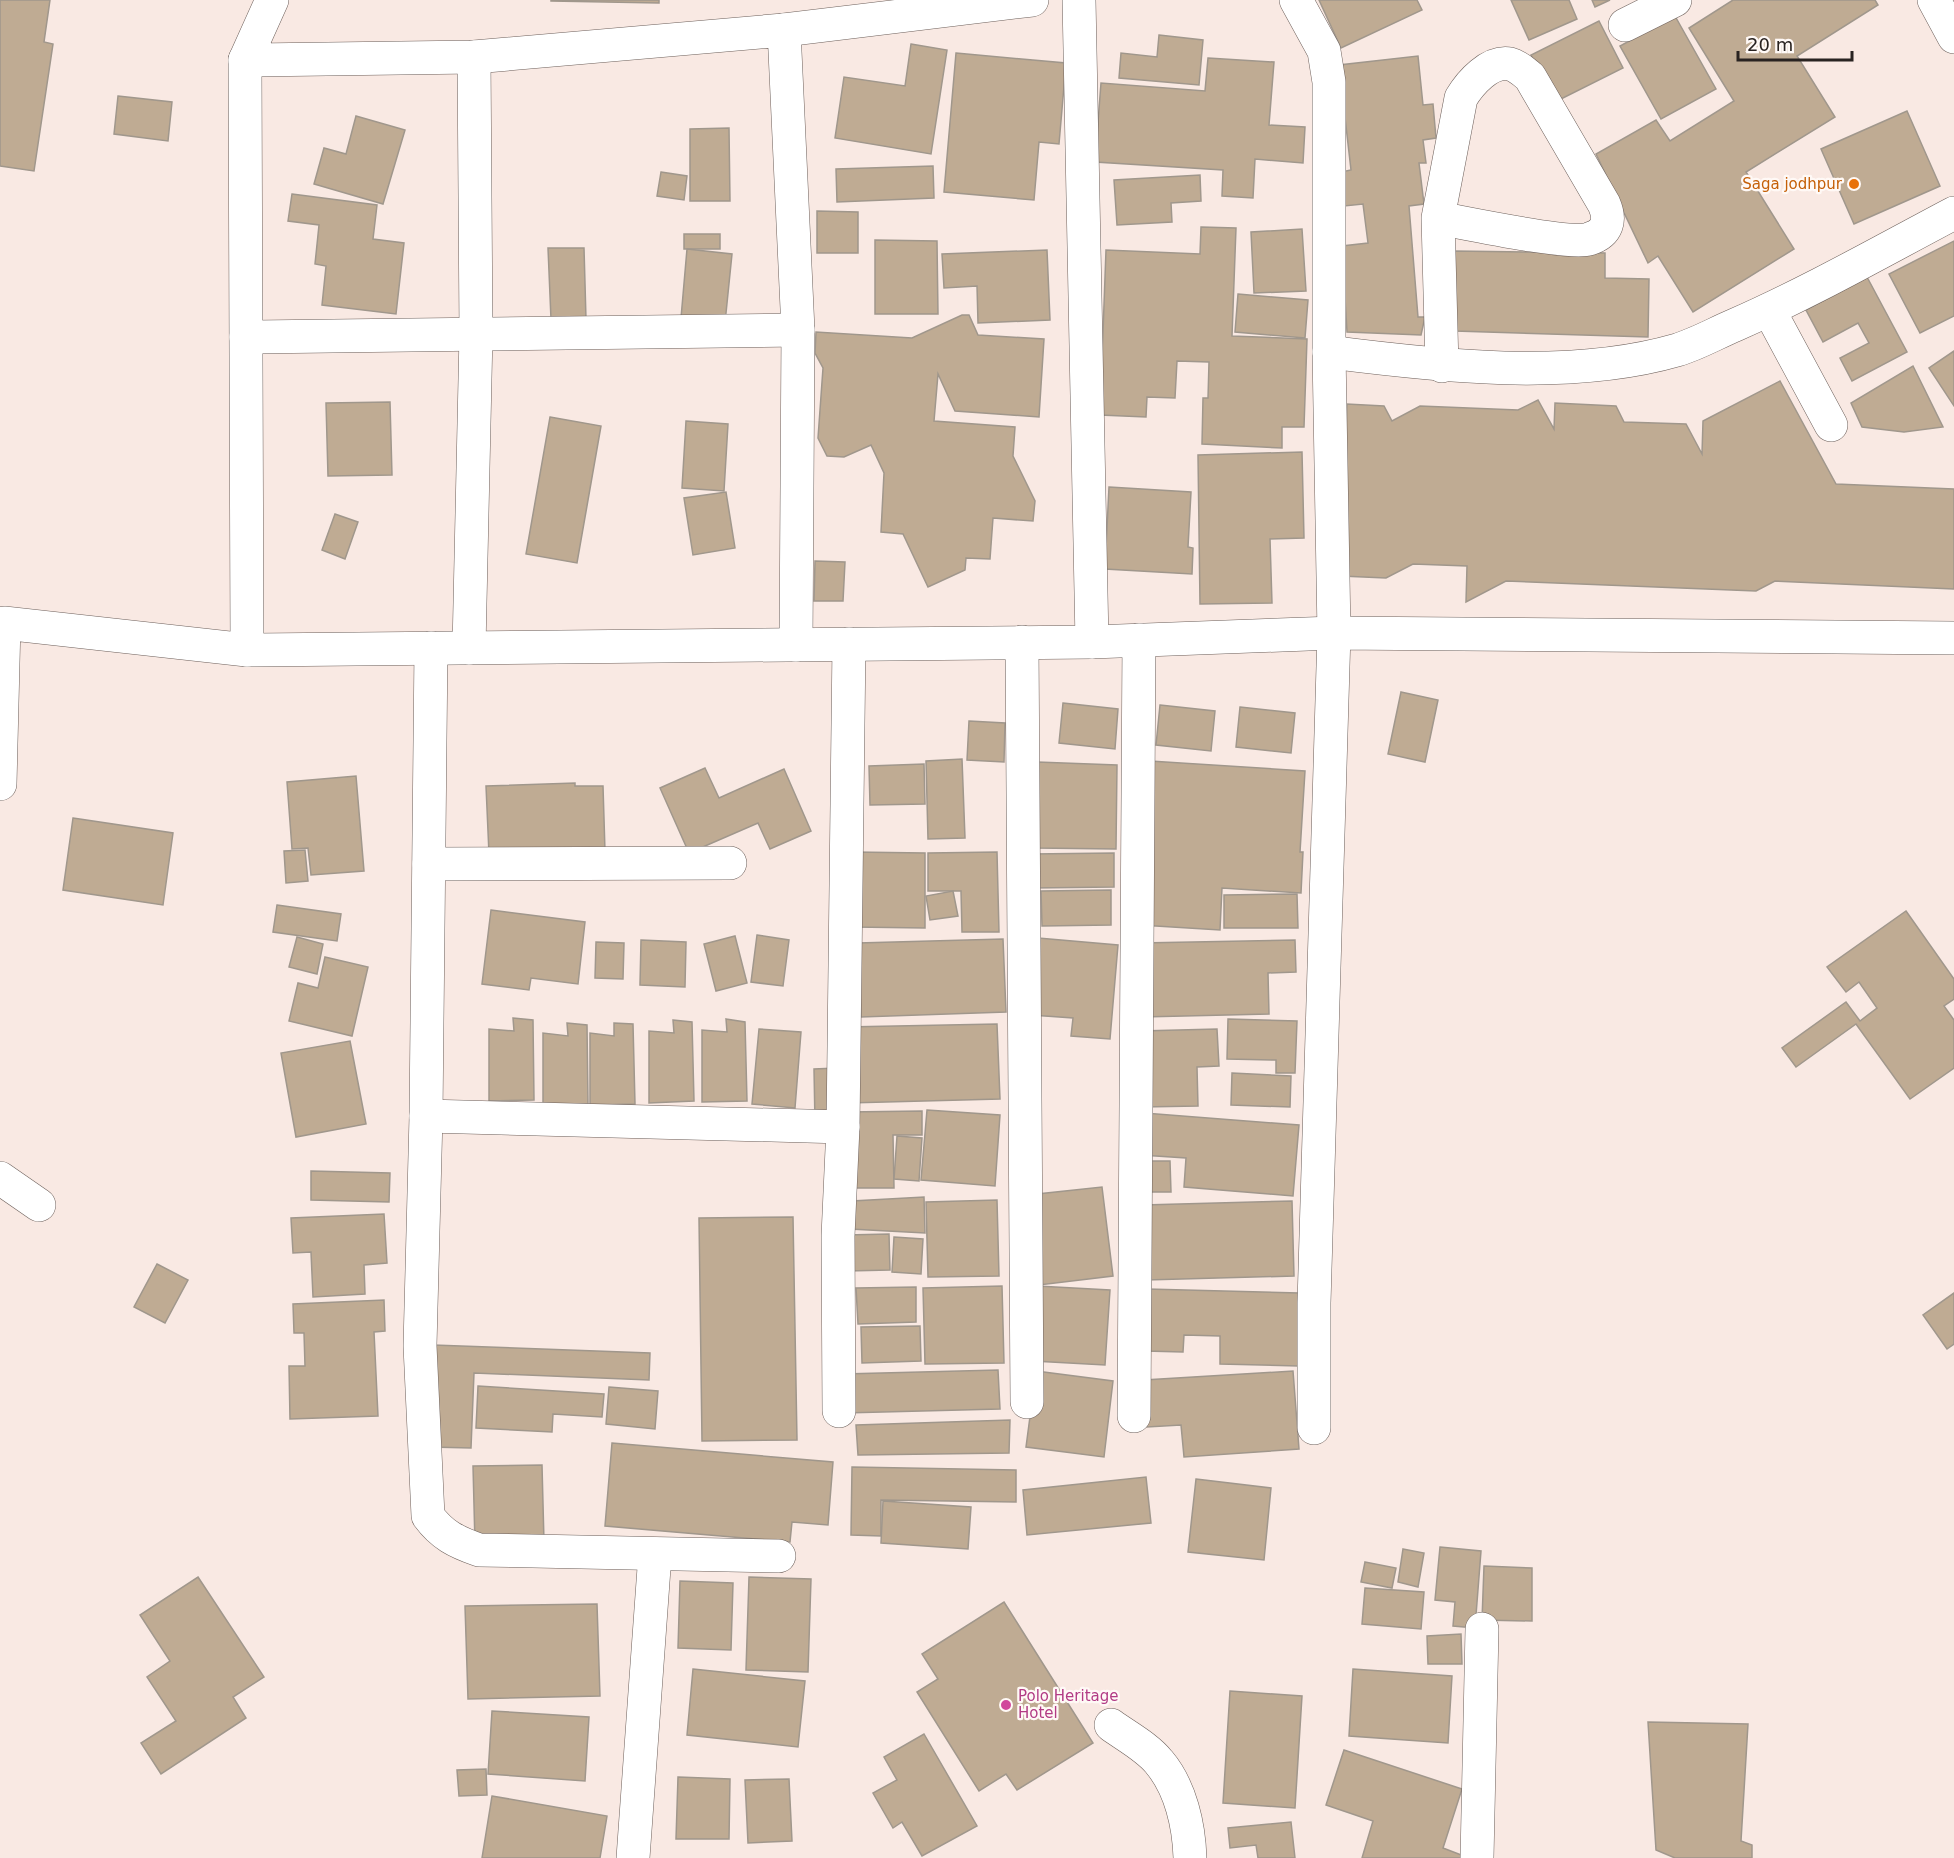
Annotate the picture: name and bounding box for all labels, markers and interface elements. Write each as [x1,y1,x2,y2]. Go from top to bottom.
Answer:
scale bar [1738,24,1852,62]
text: 20 m [1747,34,1793,55]
place label: Saga jodhpur [1742,175,1843,193]
marker: Saga jodhpur [1847,177,1861,191]
place label: Polo Heritage Hotel [1018,1687,1118,1722]
marker: Polo Heritage Hotel [999,1698,1013,1712]

